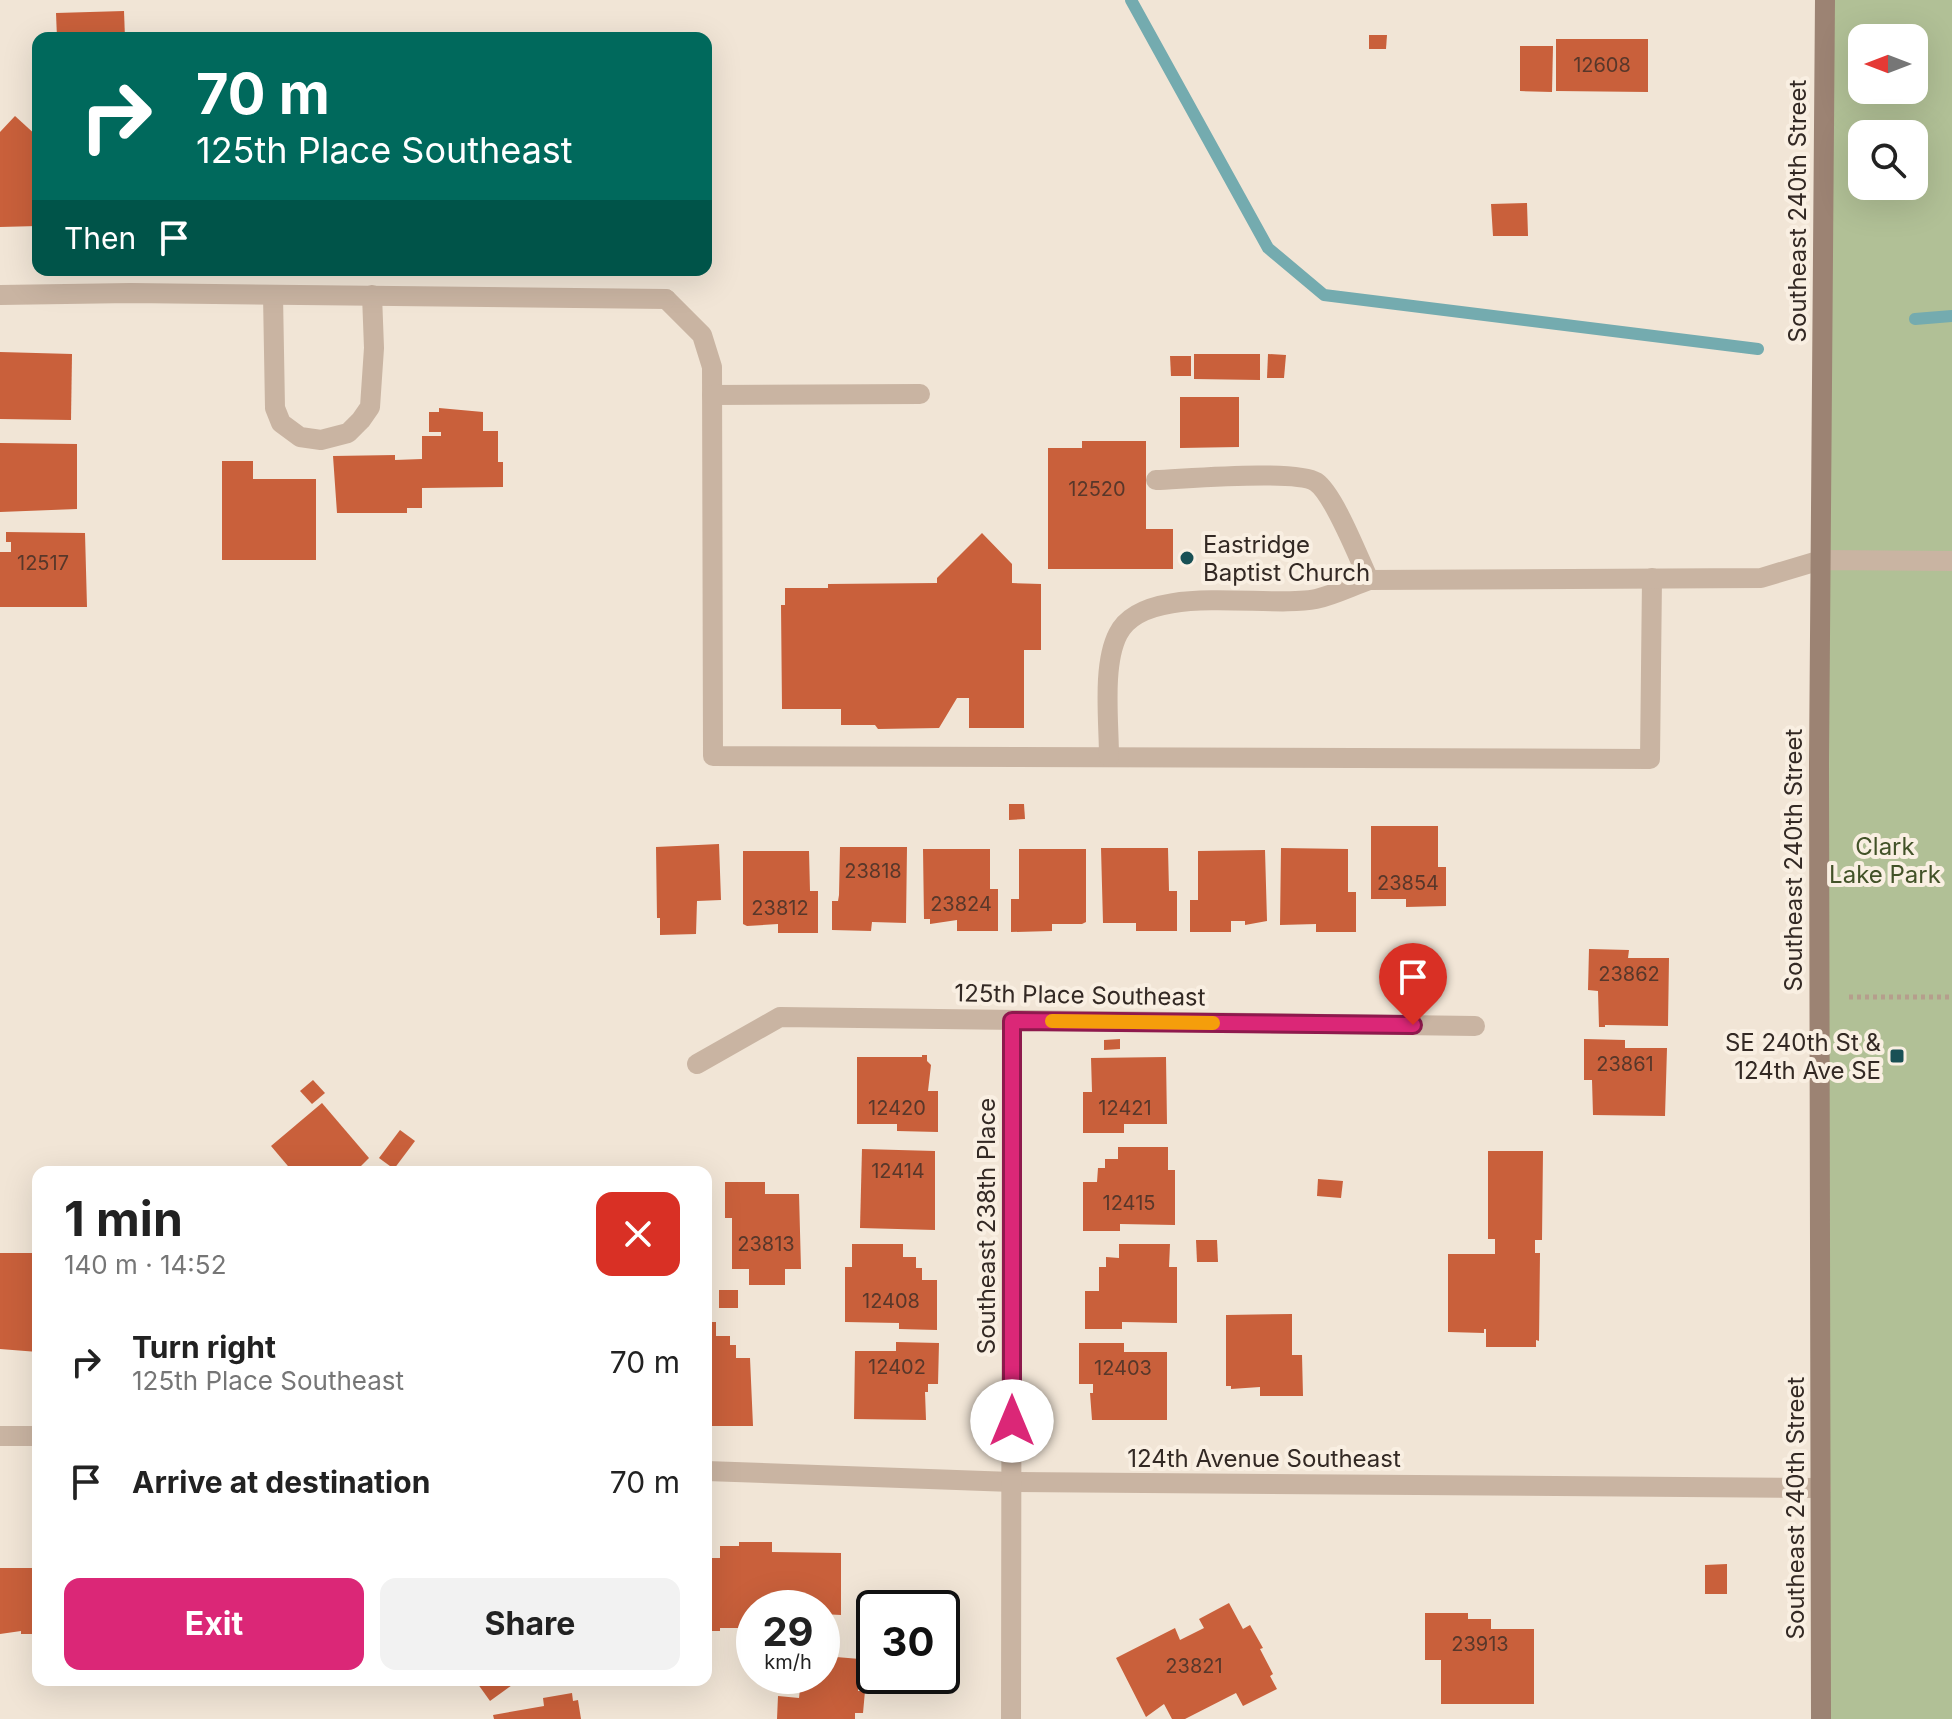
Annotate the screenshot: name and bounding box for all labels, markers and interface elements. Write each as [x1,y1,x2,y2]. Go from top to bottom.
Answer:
north arrow [1848,24,1928,104]
map controls [1848,24,1928,200]
house number: 12608 [1573,53,1631,77]
text: 70 m [196,60,330,128]
icon: right [64,64,168,168]
street label: Southeast 240th Street [1783,79,1812,342]
button: search [1848,120,1928,200]
text: 125th Place Southeast [196,128,573,172]
icon: arrive [152,216,196,260]
text: Then [64,220,136,256]
house number: 12520 [1068,477,1126,501]
place label: Eastridge Baptist Church [1203,530,1370,587]
marker: Eastridge Baptist Church [1178,549,1196,567]
house number: 12517 [17,551,69,575]
street label: Southeast 240th Street [1779,728,1808,991]
park label: Clark Lake Park [1829,832,1941,889]
house number: 23818 [844,859,902,883]
house number: 23854 [1377,871,1439,895]
house number: 23824 [930,892,992,916]
house number: 23812 [751,896,809,920]
pin [1379,943,1447,1025]
icon: arrive [1391,955,1435,999]
house number: 23862 [1598,962,1660,986]
street label: 125th Place Southeast [954,978,1206,1012]
place label: SE 240th St & 124th Ave SE [1725,1028,1882,1085]
marker: SE 240th St & 124th Ave SE [1888,1047,1906,1065]
house number: 23861 [1596,1052,1654,1076]
house number: 12420 [868,1096,926,1120]
house number: 12421 [1098,1096,1152,1120]
street label: Southeast 238th Place [972,1098,1001,1354]
house number: 12414 [871,1159,925,1183]
text: 1 min [64,1189,183,1248]
house number: 12415 [1103,1191,1155,1215]
button: close [596,1192,680,1276]
house number: 23813 [737,1232,795,1256]
text: 140 m · 14:52 [64,1249,227,1280]
house number: 12408 [862,1289,920,1313]
text: Turn right [132,1329,276,1365]
icon: right [64,1340,108,1384]
text: 70 m [610,1344,680,1380]
house number: 12402 [868,1355,926,1379]
house number: 12403 [1094,1356,1152,1380]
text: 125th Place Southeast [132,1365,404,1396]
street label: Southeast 240th Street [1781,1376,1810,1639]
position arrow [970,1379,1054,1463]
street label: 124th Avenue Southeast [1127,1444,1401,1473]
icon: arrive [64,1460,108,1504]
text: Arrive at destination [132,1464,430,1500]
text: 70 m [610,1464,680,1500]
button: Exit [64,1578,364,1670]
button: Share [380,1578,680,1670]
speed limit sign: 30 [856,1590,960,1694]
text: 29 [762,1607,814,1656]
house number: 23913 [1451,1632,1509,1656]
text: km/h [764,1650,812,1674]
house number: 23821 [1165,1654,1223,1678]

